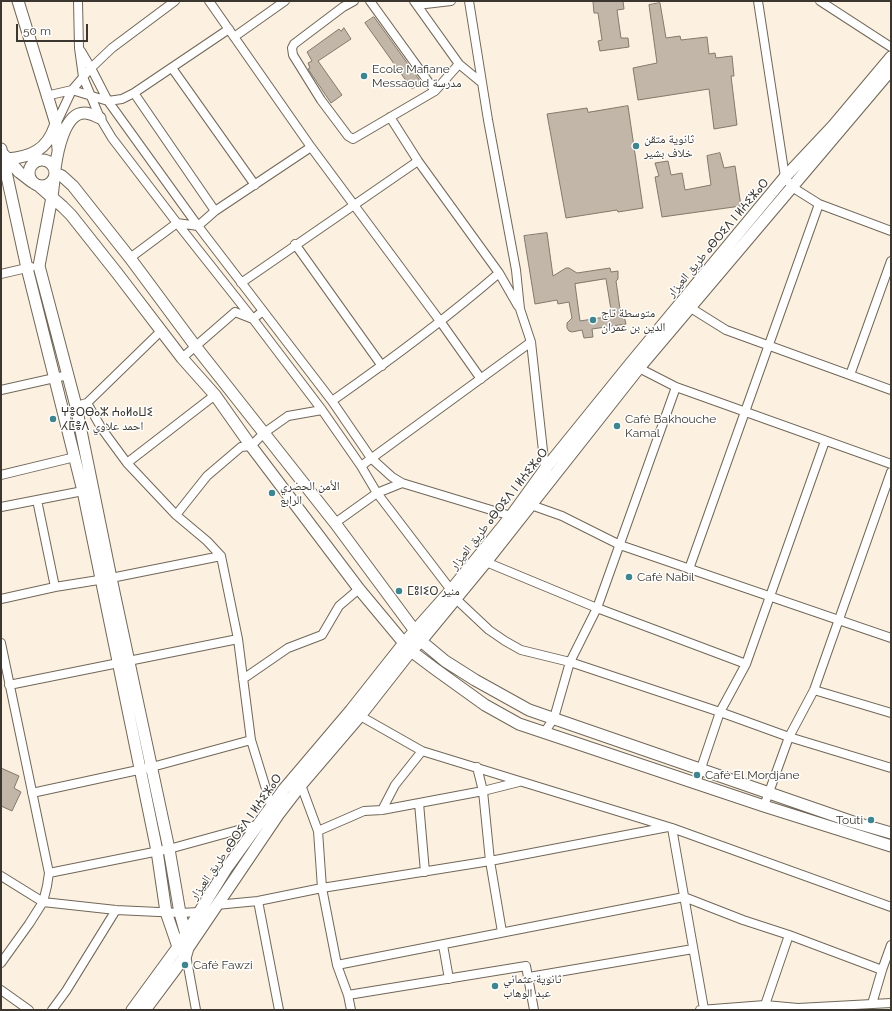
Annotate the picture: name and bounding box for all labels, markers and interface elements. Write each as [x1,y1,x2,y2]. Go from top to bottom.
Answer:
scale bar [18,16,90,42]
text: 50 m [23,24,51,38]
place label: Ecole Mafiane Messaoud مدرسة [372,62,462,90]
marker: Ecole Mafiane Messaoud مدرسة [359,71,369,81]
place label: ثانوية متقن خلاف بشير [644,132,694,160]
marker: ثانوية متقن خلاف بشير [631,141,641,151]
street label: طريق العيزار ⴰⴱⵔⵉⴷ ⵏ ⵍⵄⵉⵣⴰⵔ [664,176,772,300]
place label: متوسطة تاج الدين بن عمران [601,306,665,334]
marker: متوسطة تاج الدين بن عمران [588,315,598,325]
place label: ⵖⴻⵔⴱⴰⵣ ⵄⴰⵍⴰⵡⵉ ⵃⵎⴻⴷ احمد علاوي [61,405,153,433]
place label: Café Bakhouche Kamal [625,412,716,440]
marker: ⵖⴻⵔⴱⴰⵣ ⵄⴰⵍⴰⵡⵉ ⵃⵎⴻⴷ احمد علاوي [48,414,58,424]
marker: Café Bakhouche Kamal [612,421,622,431]
street label: طريق العيزار ⴰⴱⵔⵉⴷ ⵏ ⵍⵄⵉⵣⴰⵔ [447,445,551,573]
place label: الأمن الحضري الرابع [280,479,340,507]
marker: الأمن الحضري الرابع [267,488,277,498]
place label: Café Nabil [637,570,695,584]
marker: Café Nabil [624,572,634,582]
place label: ⵎⵓⵏⵉⵔ منير [407,584,460,598]
marker: ⵎⵓⵏⵉⵔ منير [394,586,404,596]
place label: Café El Mordjane [705,768,800,782]
marker: Café El Mordjane [692,770,702,780]
street label: طريق العيزار ⴰⴱⵔⵉⴷ ⵏ ⵍⵄⵉⵣⴰⵔ [187,771,285,903]
place label: Touti [836,813,863,827]
marker: Touti [866,815,876,825]
place label: Café Fawzi [193,958,253,972]
marker: Café Fawzi [180,960,190,970]
place label: ثانوية عثماني عبد الوهاب [503,972,562,1000]
marker: ثانوية عثماني عبد الوهاب [490,981,500,991]

